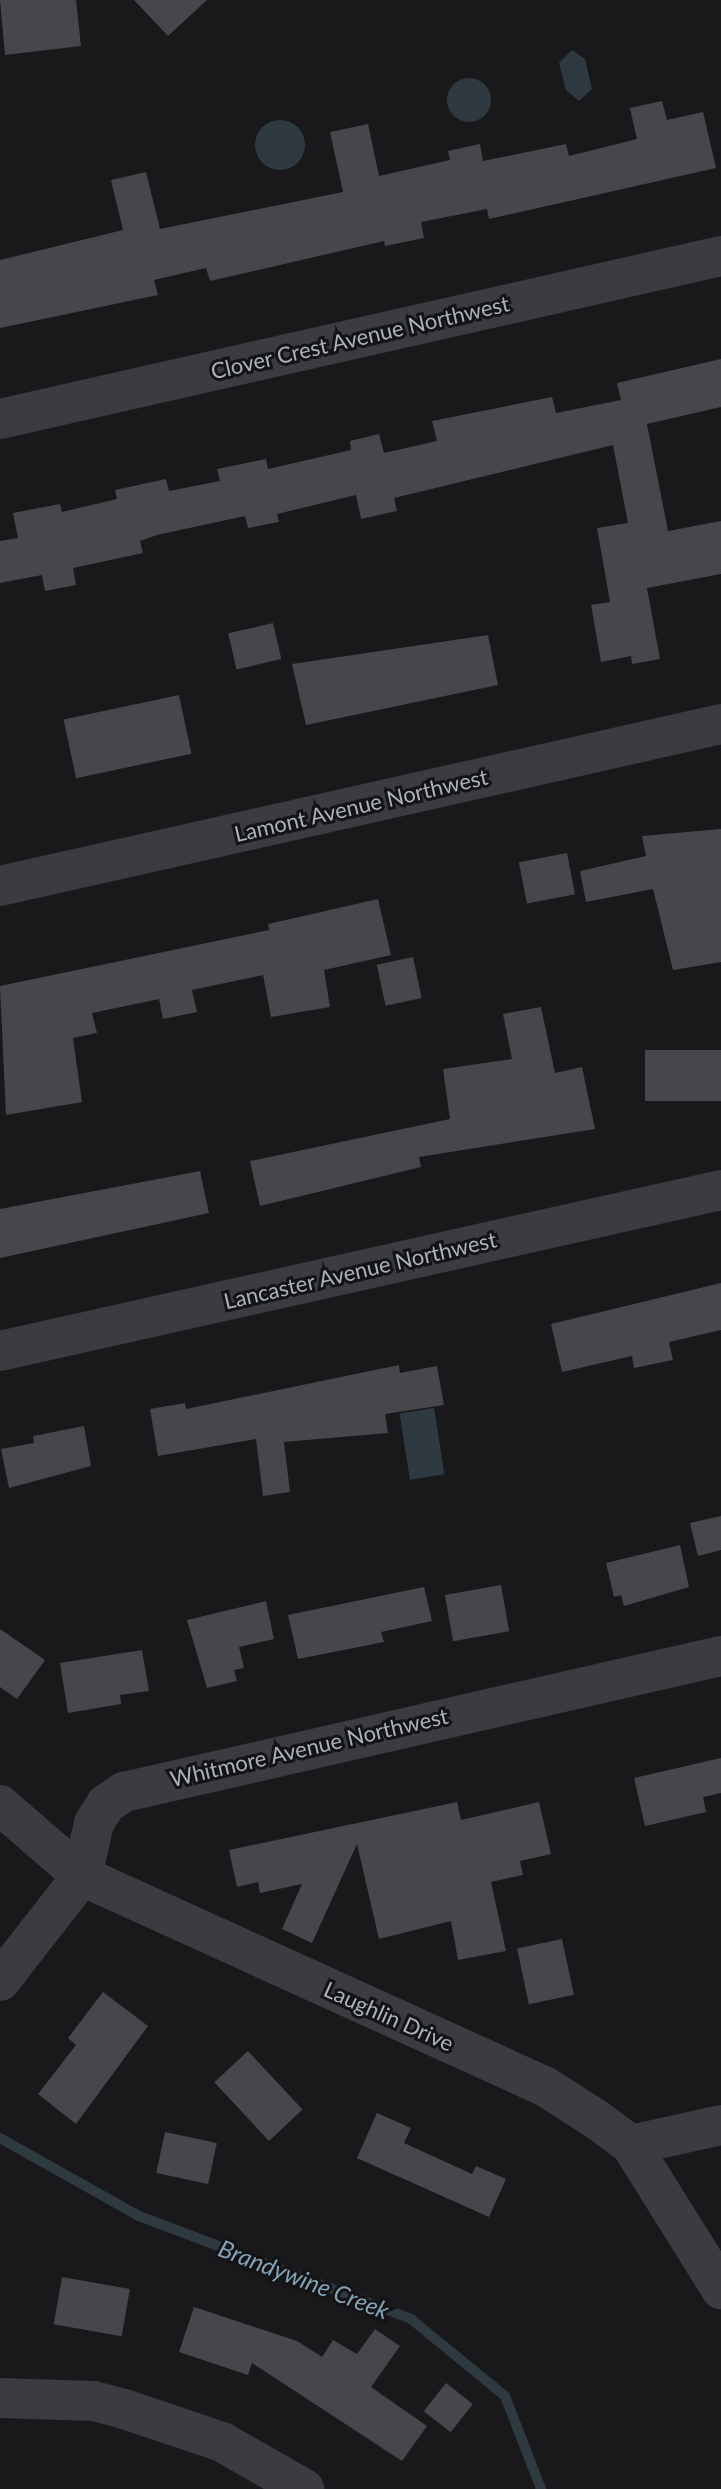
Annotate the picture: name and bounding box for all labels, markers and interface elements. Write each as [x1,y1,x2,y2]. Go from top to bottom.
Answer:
street label: Clover Crest Avenue Northwest [208,290,512,384]
street label: Lamont Avenue Northwest [231,763,491,847]
street label: Lancaster Avenue Northwest [221,1226,499,1314]
street label: Whitmore Avenue Northwest [167,1702,451,1792]
street label: Laughlin Drive [320,1976,458,2056]
water label: Brandywine Creek [215,2233,393,2325]

